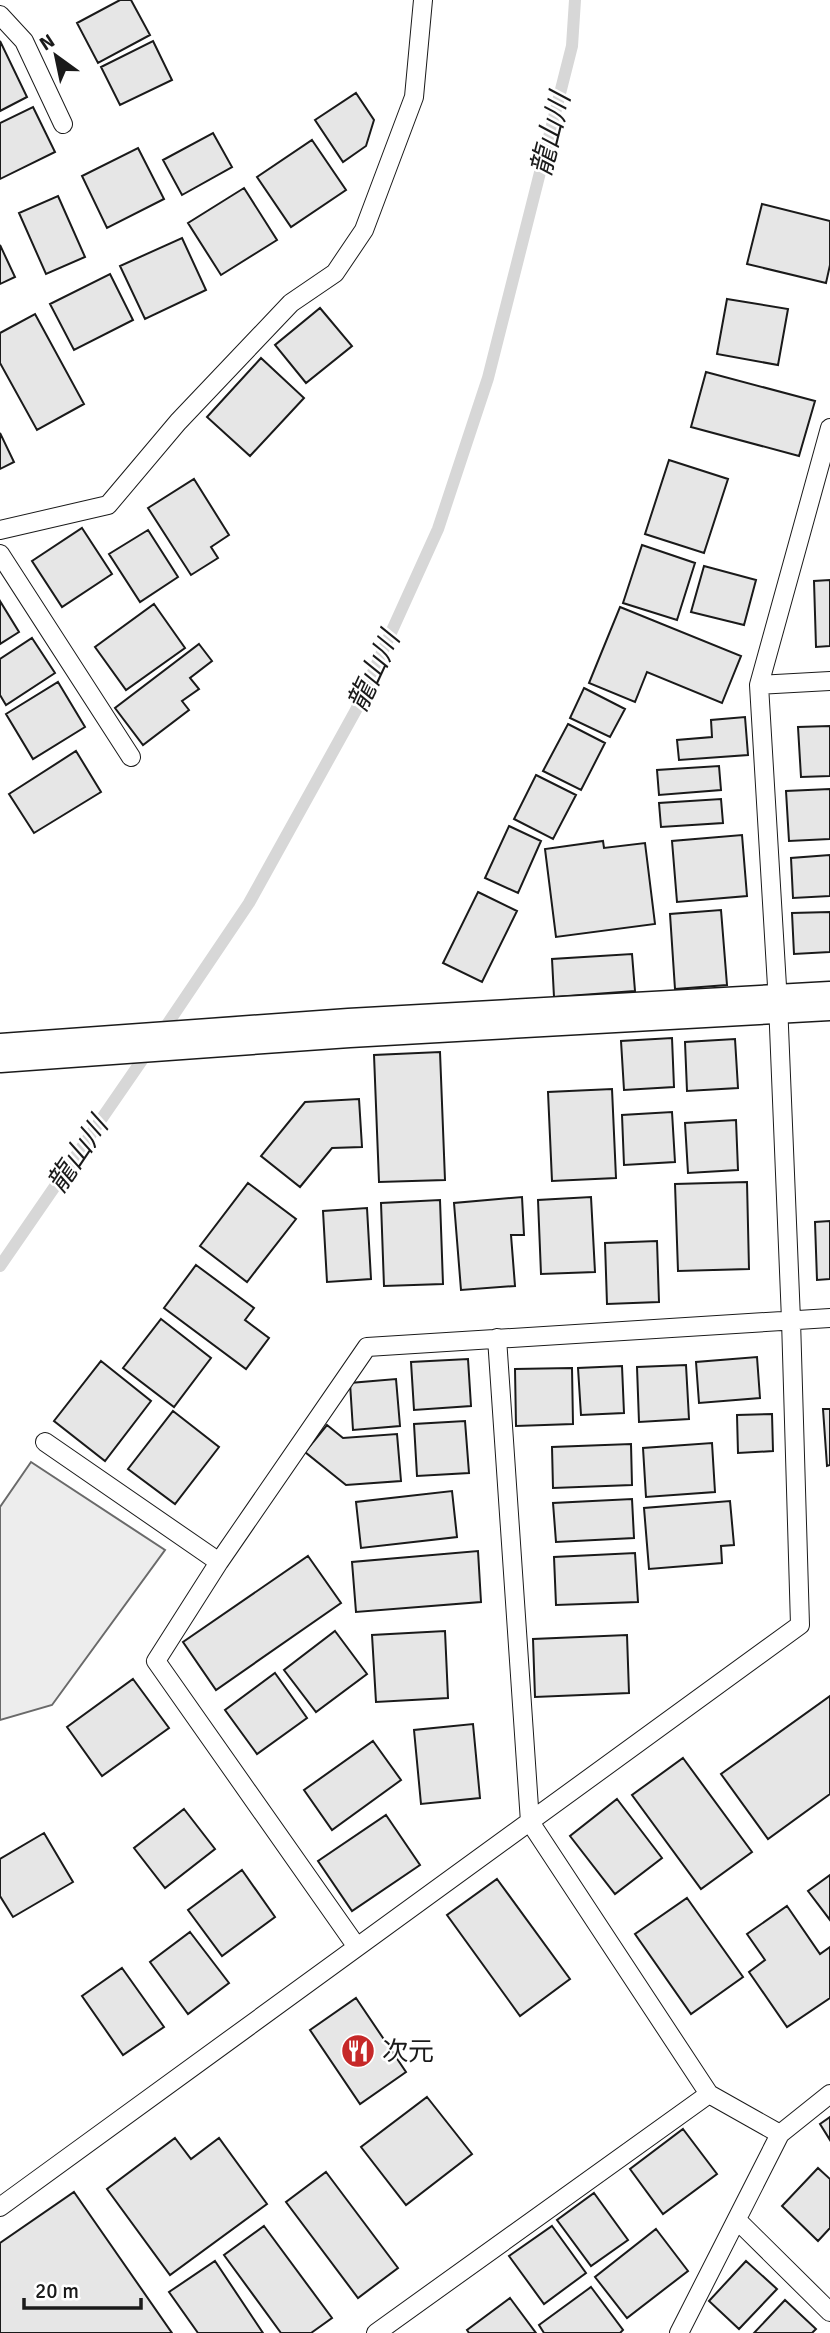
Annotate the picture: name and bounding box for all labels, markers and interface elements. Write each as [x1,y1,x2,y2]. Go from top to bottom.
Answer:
north arrow [21,21,91,91]
text: N [35,29,59,56]
water label: 龍山川 [524,86,578,179]
water label: 龍山川 [341,623,408,717]
water label: 龍山川 [40,1108,117,1199]
restaurant icon: 次元 [339,2032,377,2070]
place label: 次元 [382,2036,434,2068]
scale bar [24,2266,142,2310]
text: 20 m [35,2278,79,2304]

